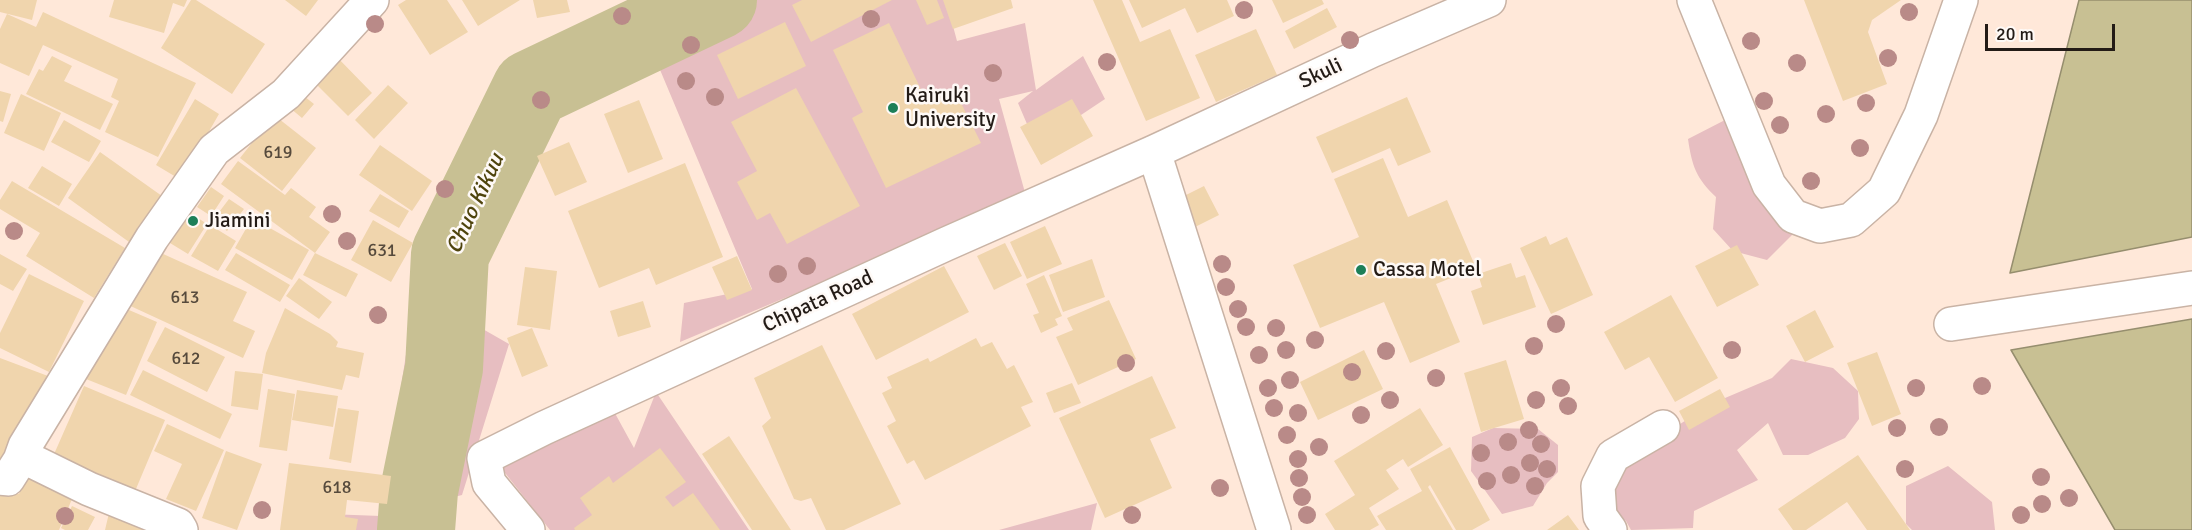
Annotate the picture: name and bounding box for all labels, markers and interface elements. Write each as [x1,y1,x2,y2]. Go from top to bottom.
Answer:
scale bar [1988,12,2118,50]
text: 20 m [1996,23,2034,45]
street label: Skuli [1295,53,1347,95]
place label: Kairuki University [905,83,996,133]
marker: Kairuki University [886,101,900,115]
house number: 619 [263,142,293,164]
water label: Chuo Kikuu [441,150,511,258]
place label: Jiamini [205,208,270,234]
marker: Jiamini [186,214,200,228]
house number: 631 [367,240,397,262]
place label: Cassa Motel [1373,257,1481,283]
marker: Cassa Motel [1354,263,1368,277]
street label: Chipata Road [759,265,877,339]
house number: 613 [170,287,200,309]
house number: 612 [171,348,201,370]
house number: 618 [322,477,352,499]

